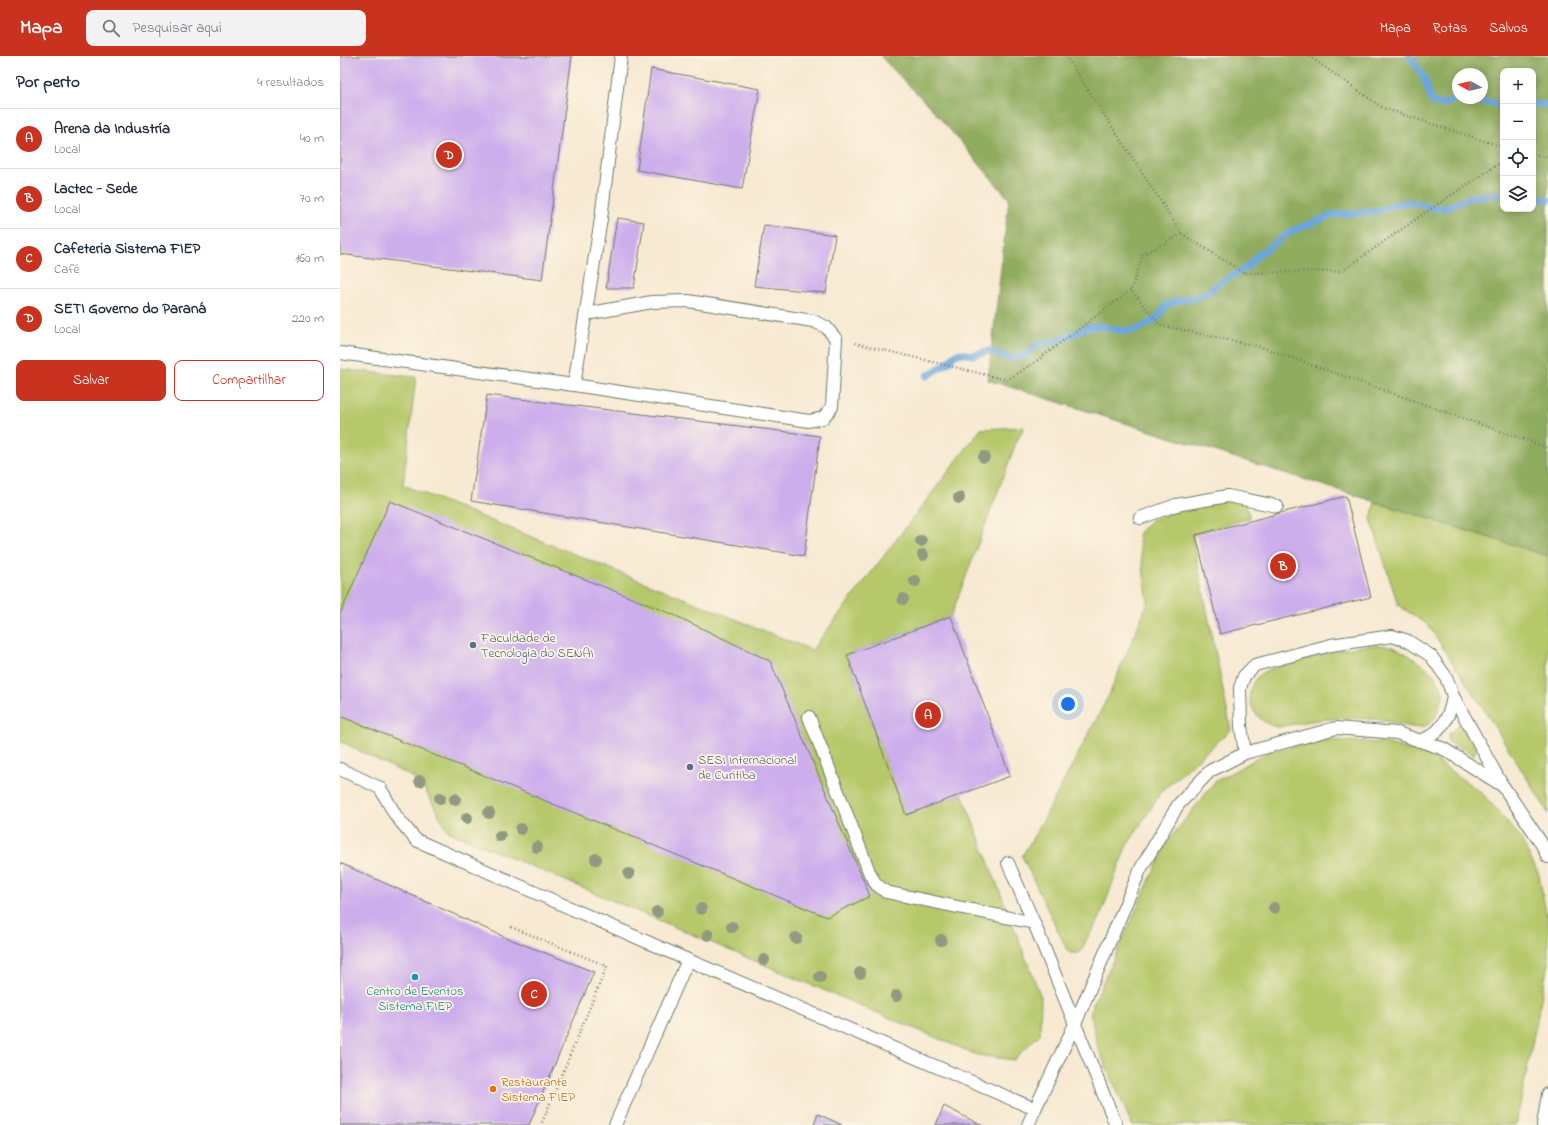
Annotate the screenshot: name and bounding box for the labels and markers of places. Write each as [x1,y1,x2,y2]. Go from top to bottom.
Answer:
pin: D [436,140,462,170]
pin: B [1270,551,1296,581]
place label: Faculdade de Tecnologia do SENAI [480,629,594,664]
marker: Faculdade de Tecnologia do SENAI [468,640,478,650]
pin: A [915,700,941,730]
place label: SESI Internacional de Curitiba [698,751,796,785]
marker: SESI Internacional de Curitiba [685,762,695,772]
marker: Centro de Eventos Sistema FIEP [410,972,420,982]
pin: C [521,979,547,1009]
place label: Centro de Eventos Sistema FIEP [366,982,464,1016]
place label: Restaurante Sistema FIEP [501,1073,575,1107]
marker: Restaurante Sistema FIEP [488,1084,498,1094]

